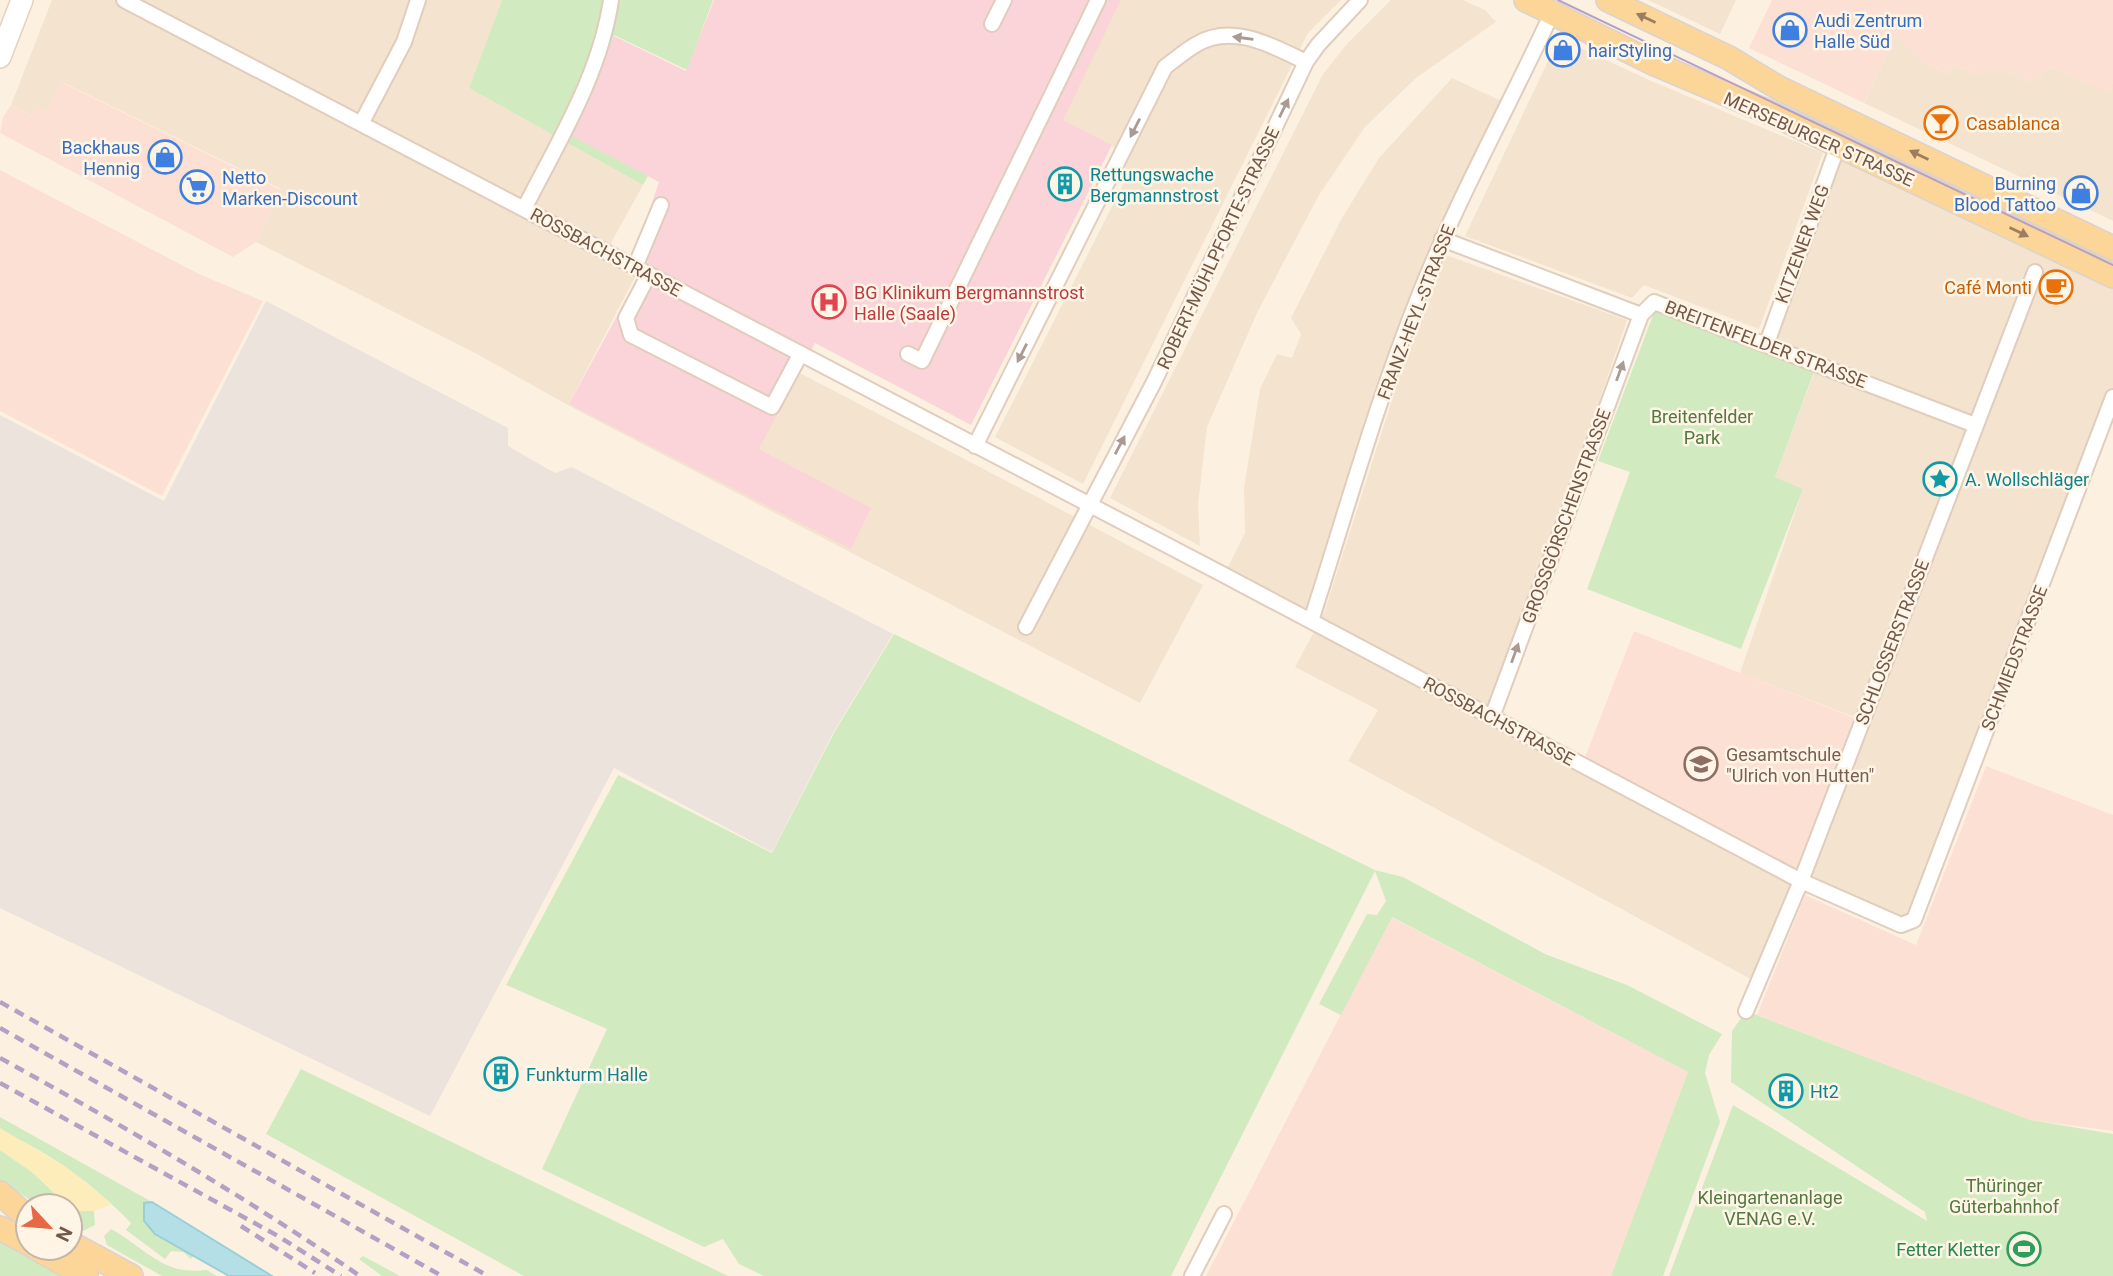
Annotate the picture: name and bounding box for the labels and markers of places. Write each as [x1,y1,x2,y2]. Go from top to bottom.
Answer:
place label: Audi Zentrum Halle Süd [1814,10,1922,52]
shop icon: Audi Zentrum Halle Süd [1771,11,1809,49]
shop icon: hairStyling [1544,31,1582,69]
place label: hairStyling [1588,40,1672,61]
bar icon: Casablanca [1922,104,1960,142]
place label: Casablanca [1966,113,2060,134]
place label: Backhaus Hennig [62,137,140,179]
shop icon: Backhaus Hennig [146,138,184,176]
place label: Rettungswache Bergmannstrost [1090,164,1219,206]
building icon: Rettungswache Bergmannstrost [1046,165,1084,203]
place label: Netto Marken-Discount [222,167,358,209]
supermarket icon: Netto Marken-Discount [178,168,216,206]
place label: Burning Blood Tattoo [1954,173,2056,215]
shop icon: Burning Blood Tattoo [2062,174,2100,212]
cafe icon: Café Monti [2037,268,2075,306]
place label: Café Monti [1944,277,2032,298]
place label: BG Klinikum Bergmannstrost Halle (Saale) [854,282,1085,325]
hospital icon: BG Klinikum Bergmannstrost Halle (Saale) [810,283,848,321]
place icon: A. Wollschläger [1921,460,1959,498]
place label: A. Wollschläger [1965,469,2089,490]
place label: Gesamtschule "Ulrich von Hutten" [1726,744,1874,786]
school or university icon: Gesamtschule "Ulrich von Hutten" [1682,745,1720,783]
building icon: Funkturm Halle [482,1055,520,1093]
place label: Funkturm Halle [526,1064,648,1085]
building icon: Ht2 [1767,1072,1805,1110]
place label: Ht2 [1810,1081,1839,1102]
sports icon: Fetter Kletter [2005,1230,2043,1268]
place label: Fetter Kletter [1896,1239,2000,1260]

